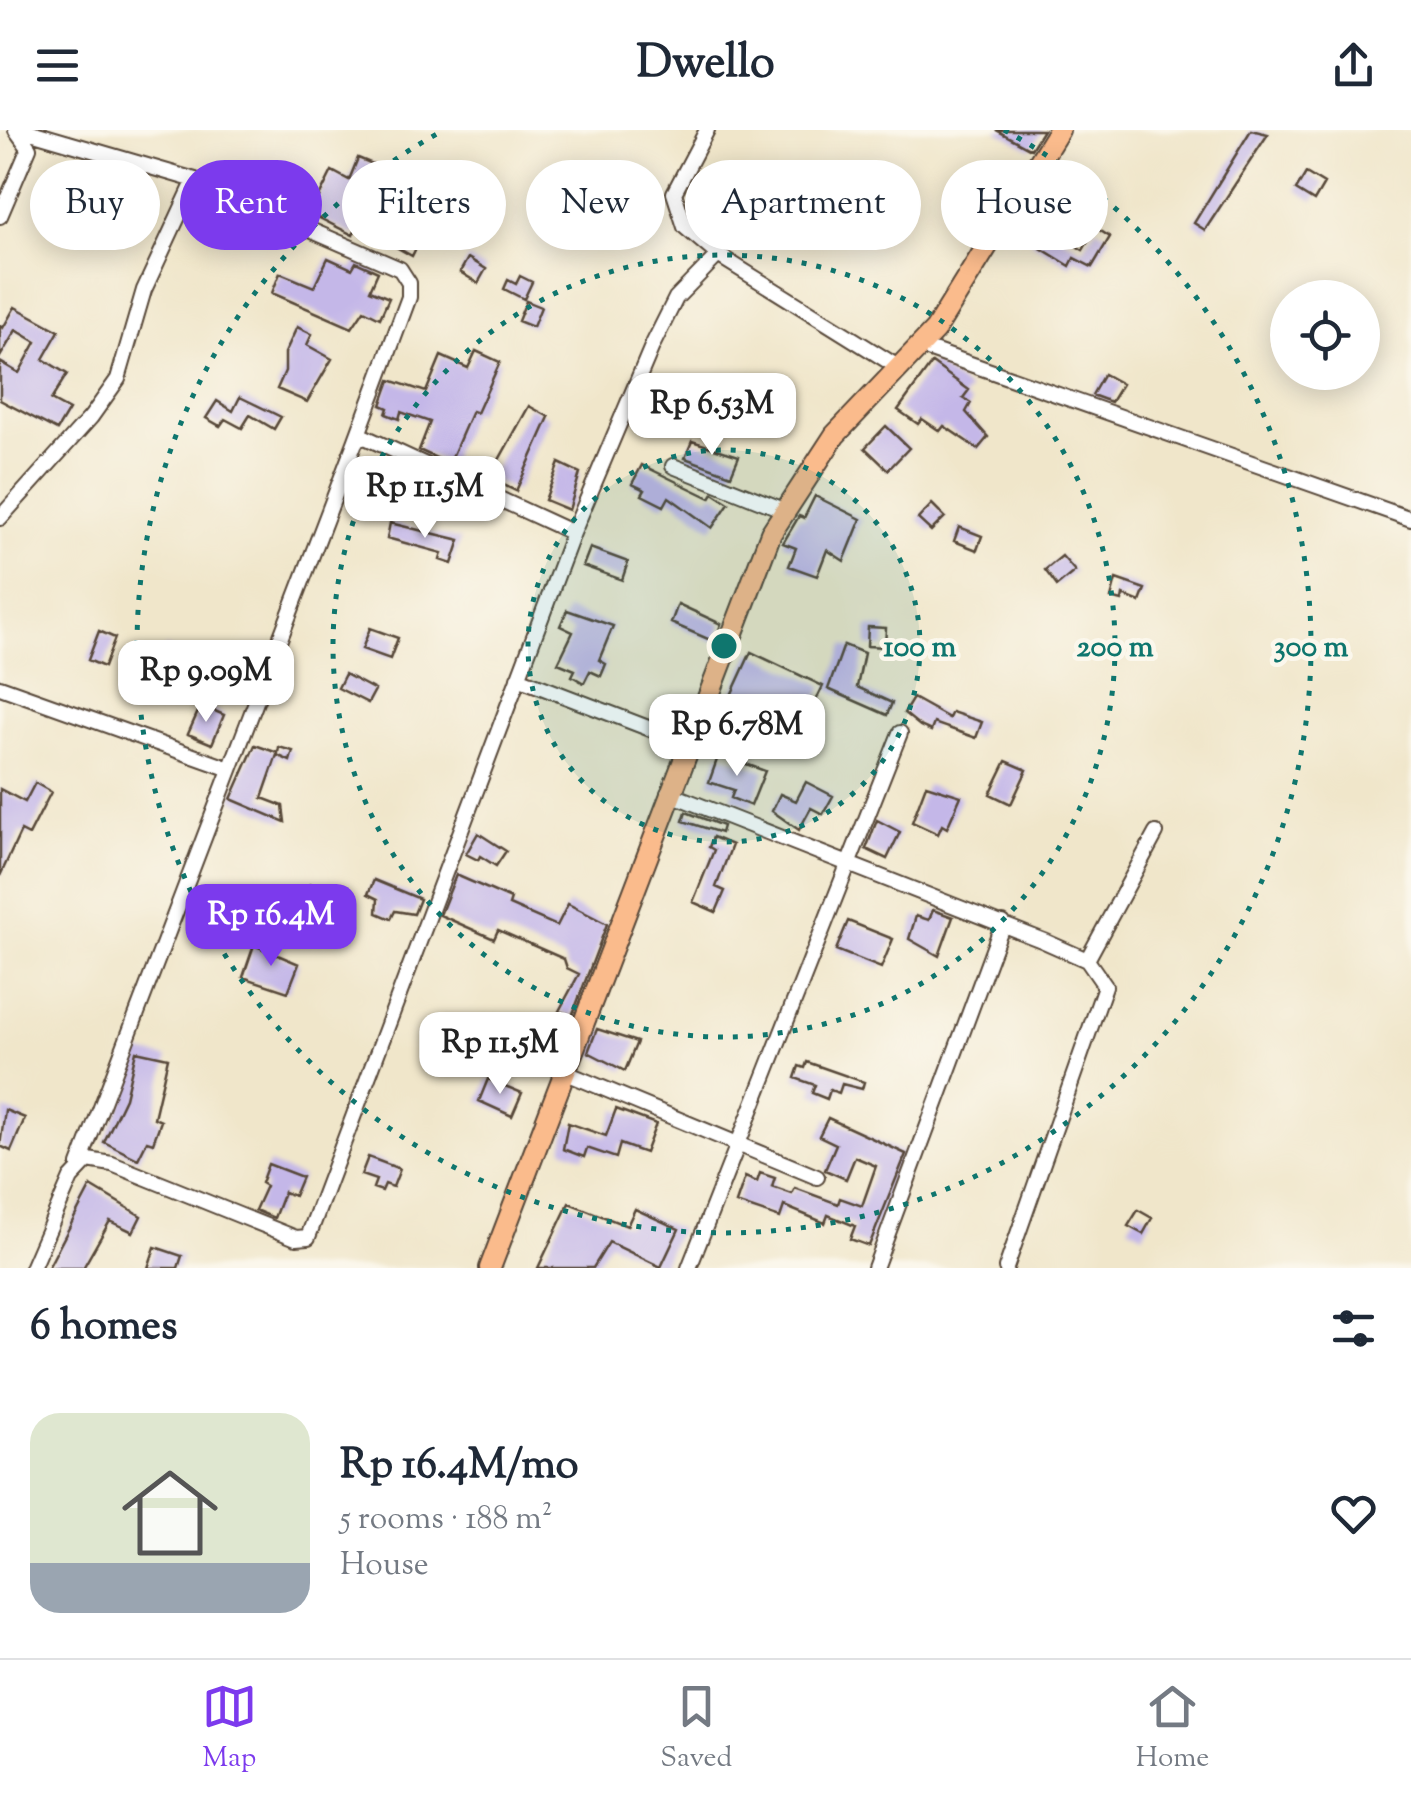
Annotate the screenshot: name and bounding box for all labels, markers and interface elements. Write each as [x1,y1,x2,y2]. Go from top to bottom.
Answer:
text: Dwello [636,33,775,98]
icon: menu [30,38,85,93]
icon: share [1326,38,1381,93]
chip: Buy [30,160,160,250]
chip: Rent [180,160,322,250]
chip: Filters [342,160,506,250]
chip: New [526,160,665,250]
chip: Apartment [685,160,921,250]
chip: House [941,160,1108,250]
map controls [1270,280,1380,390]
button: locate [1270,280,1380,390]
pin: Rp 6.53M [609,373,815,458]
text: Rp 6.53M [650,382,774,428]
pin: Rp 11.5M [322,456,528,541]
text: Rp 11.5M [366,465,484,511]
text: 100 m [884,627,957,670]
text: 200 m [1077,627,1154,670]
text: 300 m [1274,627,1349,670]
centre of rings [706,628,742,664]
pin: Rp 9.09M [103,640,309,725]
text: Rp 9.09M [140,649,272,695]
pin: Rp 6.78M [634,694,840,779]
text: Rp 6.78M [671,703,803,749]
pin: Rp 16.4M [168,884,374,969]
text: Rp 16.4M [207,893,335,939]
pin: Rp 11.5M [397,1012,603,1097]
text: Rp 11.5M [441,1021,559,1067]
text: 6 homes [30,1298,177,1358]
icon: filters [1326,1301,1381,1356]
text: Rp 16.4M/mo [340,1437,579,1497]
icon: home [110,1453,230,1573]
icon: heart [1326,1486,1381,1541]
text: 5 rooms · 188 m² [340,1497,552,1543]
text: House [340,1543,429,1589]
tab: Map [202,1679,257,1779]
tab: Saved [660,1679,732,1779]
tab: Home [1136,1679,1209,1779]

